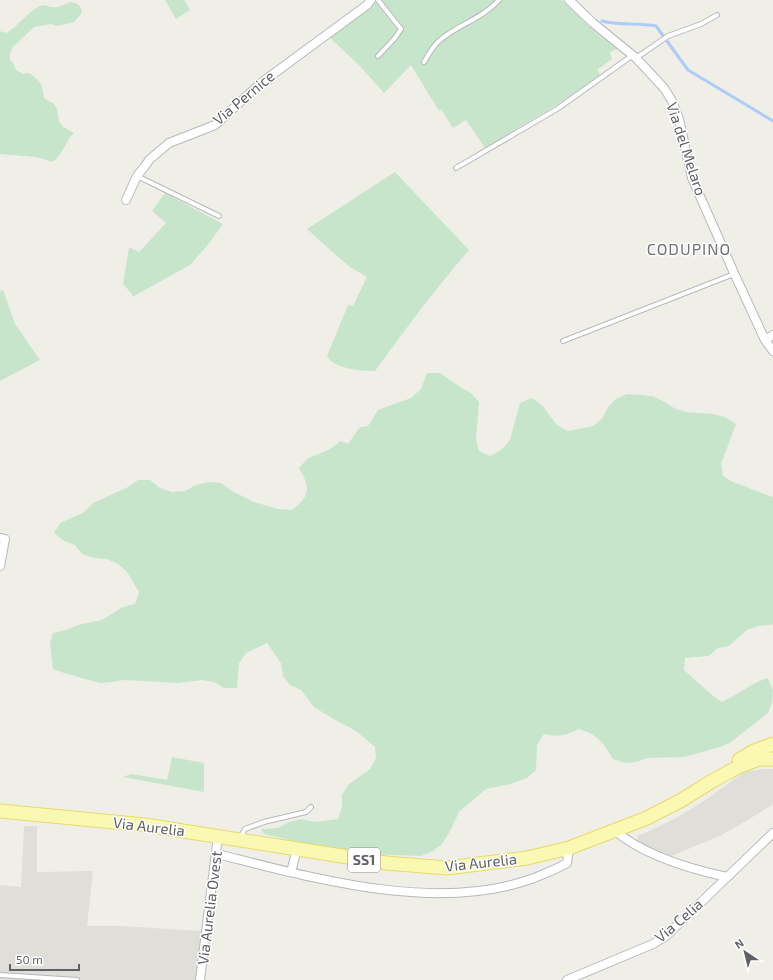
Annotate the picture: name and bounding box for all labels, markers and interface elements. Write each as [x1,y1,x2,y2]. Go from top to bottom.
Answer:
street label: Via Pernice [209,66,278,128]
street label: Via del Melaro [663,100,710,197]
district label: CODUPINO [647,239,731,258]
street label: Via Aurelia [112,813,186,839]
road number: SS1 [348,848,380,872]
street label: Via Aurelia [444,849,518,875]
street label: Via Aurelia Ovest [193,850,225,966]
street label: Via Celia [651,895,706,946]
north arrow [725,932,765,972]
text: N [732,936,746,951]
scale bar [10,946,79,972]
text: 50 m [16,952,43,966]

